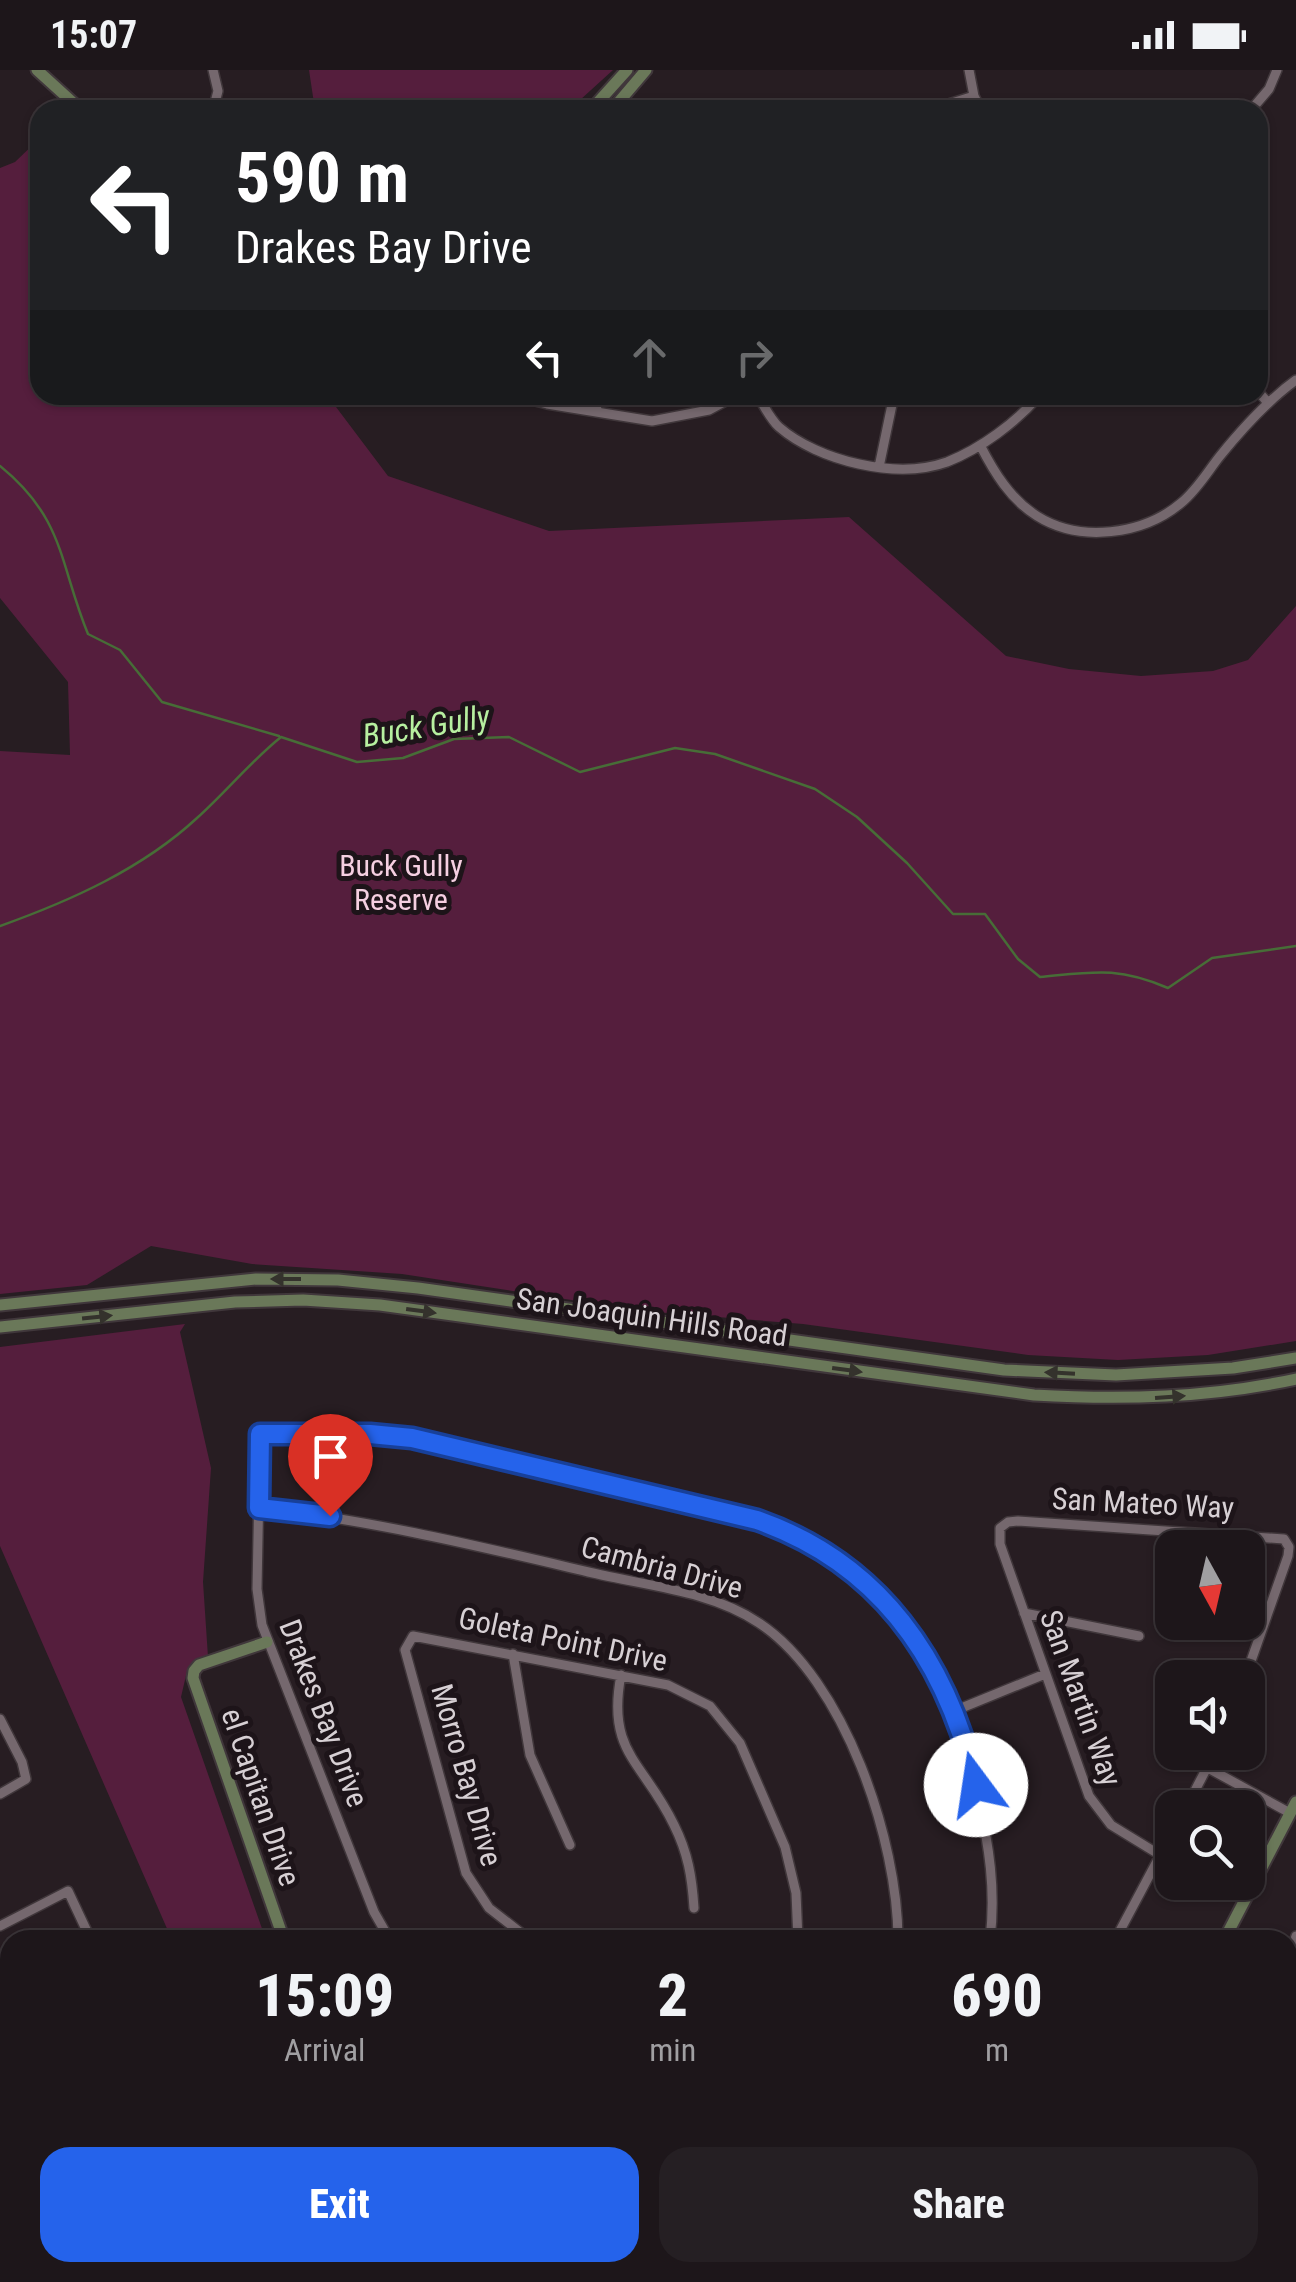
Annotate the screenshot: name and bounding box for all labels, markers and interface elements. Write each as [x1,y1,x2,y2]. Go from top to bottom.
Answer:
text: 15:07 [50,13,137,57]
text: 590 m [235,137,409,219]
icon: left [70,140,200,270]
text: Drakes Bay Drive [235,221,532,274]
icon: left [517,330,572,385]
icon: ahead [622,330,677,385]
icon: right [727,330,782,385]
water label: Buck Gully [360,697,493,755]
park label: Buck Gully Reserve [339,848,463,917]
one-way arrow [269,1271,301,1287]
street label: San Joaquin Hills Road [514,1281,790,1353]
one-way arrow [405,1303,437,1319]
one-way arrow [82,1309,113,1325]
one-way arrow [831,1362,863,1378]
one-way arrow [1043,1365,1075,1381]
one-way arrow [1154,1388,1186,1404]
pin [288,1414,373,1517]
icon: arrive [303,1429,358,1484]
street label: San Mateo Way [1051,1481,1235,1525]
street label: Cambria Drive [577,1529,747,1605]
north arrow [1155,1530,1265,1640]
map controls [1155,1530,1265,1900]
street label: Goleta Point Drive [455,1600,671,1678]
street label: San Martin Way [1033,1605,1129,1791]
street label: Drakes Bay Drive [272,1614,376,1812]
button: sound [1155,1660,1265,1770]
street label: Morro Bay Drive [424,1680,510,1870]
street label: el Capitan Drive [214,1704,308,1890]
position arrow [924,1733,1028,1837]
button: search [1155,1790,1265,1900]
text: 15:09 [255,1960,394,2031]
text: 2 [657,1960,688,2031]
text: 690 [951,1960,1043,2031]
text: Arrival [284,2031,365,2069]
text: min [649,2031,696,2069]
text: m [985,2031,1009,2069]
button: Exit [40,2147,639,2262]
button: Share [659,2147,1258,2262]

